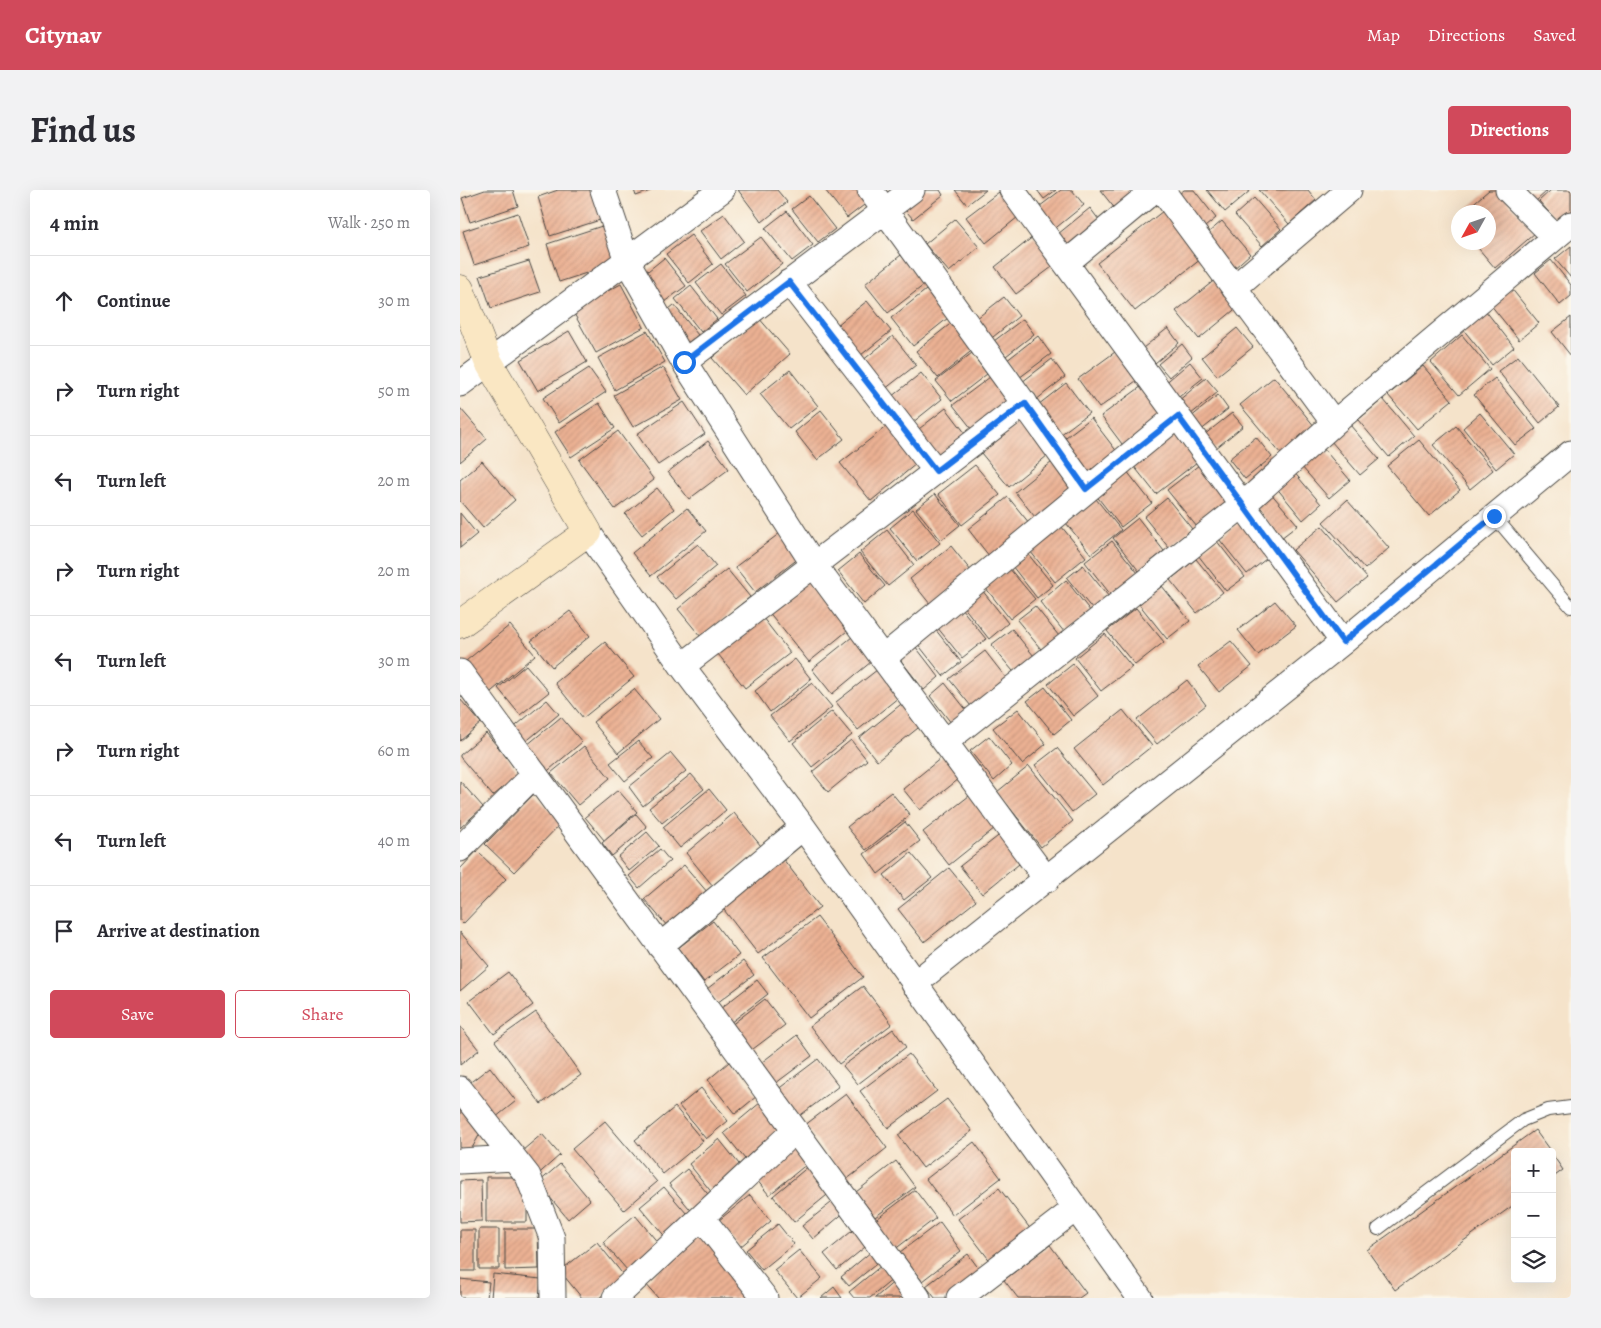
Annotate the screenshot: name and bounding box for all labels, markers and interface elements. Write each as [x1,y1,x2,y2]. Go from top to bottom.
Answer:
text: Citynav [25,19,101,51]
text: Map [1367,23,1400,47]
text: Directions [1428,23,1505,47]
text: Saved [1533,23,1576,47]
text: Find us [30,106,136,154]
button: Directions [1448,106,1571,154]
north arrow [1451,205,1496,250]
text: 4 min [50,209,99,237]
text: Walk · 250 m [328,212,410,234]
icon: ahead [50,287,78,315]
text: Continue [97,288,171,314]
text: 30 m [378,290,410,312]
route start [673,351,696,374]
icon: right [50,377,78,405]
text: Turn right [97,378,179,404]
text: 50 m [378,380,410,402]
icon: left [50,467,78,495]
text: Turn left [97,468,166,494]
text: 20 m [377,470,410,492]
route end [1483,505,1506,528]
icon: right [50,557,78,585]
text: Turn right [97,558,179,584]
text: 20 m [377,560,410,582]
icon: left [50,647,78,675]
text: Turn left [97,648,166,674]
text: 30 m [378,650,410,672]
icon: right [50,737,78,765]
text: Turn right [97,738,179,764]
text: 60 m [378,740,410,762]
icon: left [50,827,78,855]
text: Turn left [97,828,166,854]
text: 40 m [378,830,410,852]
icon: arrive [50,917,78,945]
text: Arrive at destination [97,918,260,944]
button: Save [50,990,225,1038]
button: Share [235,990,410,1038]
map controls [1511,1148,1556,1283]
button: + [1511,1148,1556,1193]
button: − [1511,1193,1556,1238]
button: layers [1511,1238,1556,1283]

